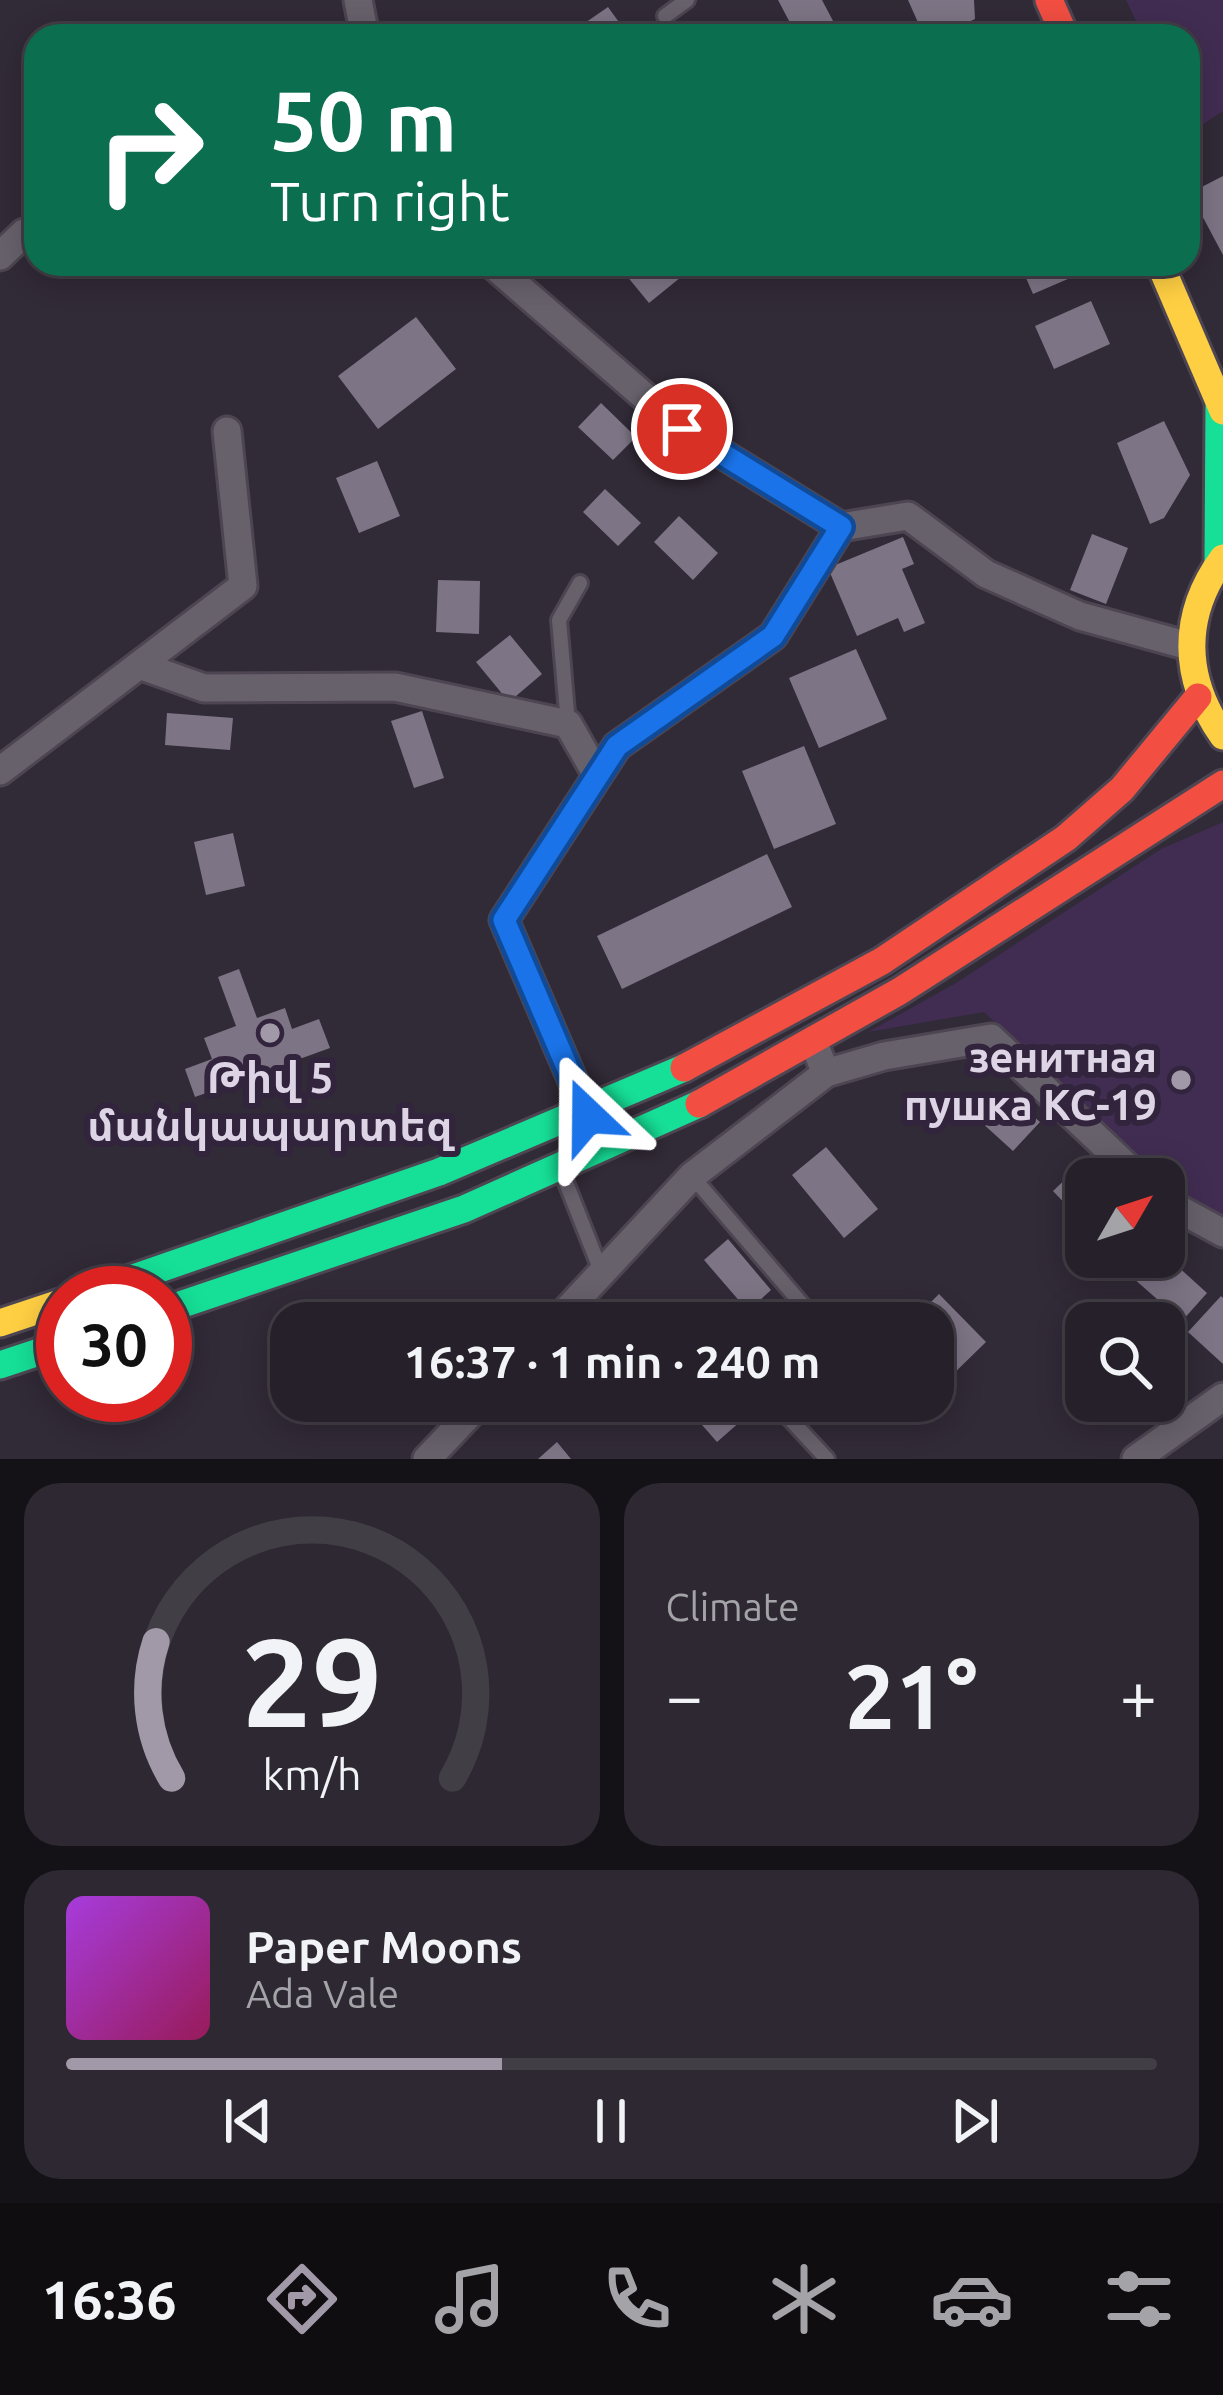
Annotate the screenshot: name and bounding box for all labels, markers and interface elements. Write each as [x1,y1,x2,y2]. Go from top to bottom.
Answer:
icon: right [72,72,228,228]
text: 50 m [270,73,457,167]
text: Turn right [270,171,510,231]
pin [631,378,733,480]
icon: arrive [649,396,715,462]
marker: Թիվ 5 մանկապարտեզ [257,1020,283,1046]
place label: зенитная пушка КС-19 [904,1033,1157,1128]
position arrow [525,1053,651,1179]
place label: Թիվ 5 մանկապարտեզ [87,1054,455,1151]
marker: зенитная пушка КС-19 [1168,1067,1194,1093]
north arrow [1065,1158,1185,1278]
map controls [1065,1158,1185,1422]
speed limit sign: 30 [36,1266,192,1422]
button: search [1065,1302,1185,1422]
text: 16:37 · 1 min · 240 m [404,1336,820,1387]
text: Climate [666,1585,800,1628]
text: 29 [241,1611,382,1751]
text: 21° [845,1645,978,1746]
text: − [666,1658,703,1732]
text: + [1120,1658,1157,1732]
text: km/h [262,1749,361,1797]
text: Paper Moons [246,1921,522,1972]
text: Ada Vale [246,1972,399,2015]
icon: previous [215,2088,281,2154]
icon: pause [578,2088,644,2154]
icon: next [942,2088,1008,2154]
icon: directions [260,2257,344,2341]
icon: music [428,2257,512,2341]
icon: phone [595,2257,679,2341]
icon: climate [762,2257,846,2341]
icon: car [930,2257,1014,2341]
icon: filters [1097,2257,1181,2341]
text: 16:36 [42,2269,177,2329]

